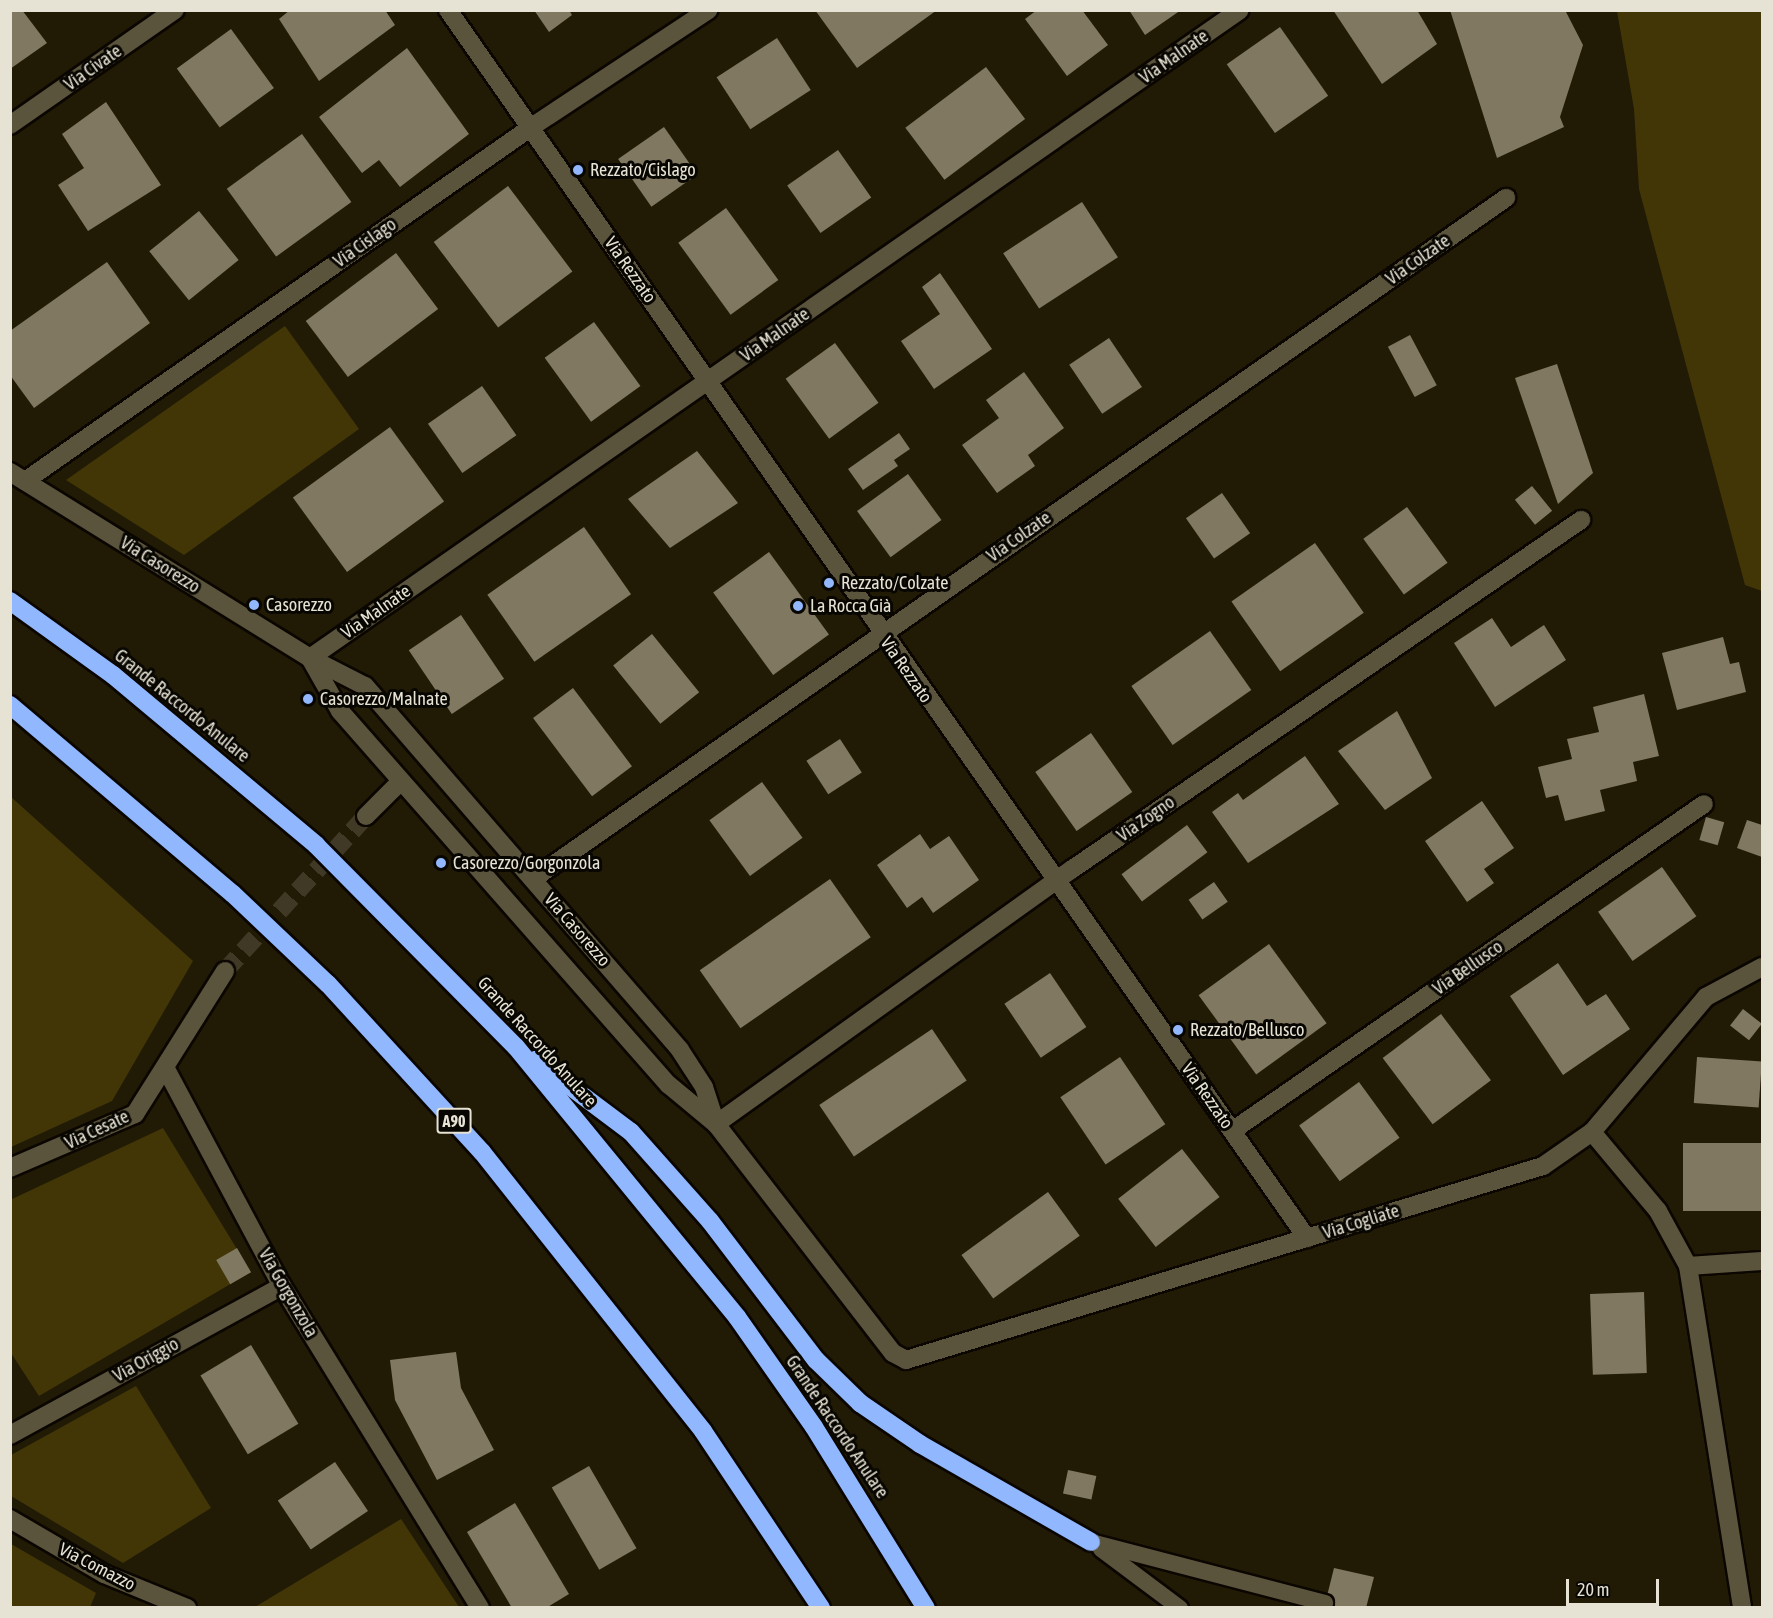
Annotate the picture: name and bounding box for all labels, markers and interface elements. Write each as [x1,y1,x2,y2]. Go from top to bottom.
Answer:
street label: Via Malnate [1135,25,1213,89]
street label: Via Civate [60,41,126,95]
place label: Rezzato/Cislago [590,159,696,181]
marker: Rezzato/Cislago [571,163,585,177]
street label: Via Cislago [330,214,400,272]
street label: Via Colzate [1382,230,1454,290]
street label: Via Rezzato [599,233,661,307]
street label: Via Malnate [736,303,814,367]
street label: Via Colzate [983,507,1055,567]
street label: Via Casorezzo [116,532,204,598]
place label: Rezzato/Colzate [841,572,948,594]
marker: Rezzato/Colzate [822,576,836,590]
street label: Via Malnate [337,580,415,644]
place label: Casorezzo [266,594,332,616]
place label: La Rocca Già [810,595,891,617]
marker: Casorezzo [247,598,261,612]
marker: La Rocca Già [791,599,805,613]
street label: Via Rezzato [875,633,937,707]
street label: Grande Raccordo Anulare [110,645,254,767]
place label: Casorezzo/Malnate [320,688,448,710]
marker: Casorezzo/Malnate [301,692,315,706]
street label: Via Zogno [1113,791,1179,847]
place label: Casorezzo/Gorgonzola [453,852,600,874]
marker: Casorezzo/Gorgonzola [434,856,448,870]
street label: Via Casorezzo [539,889,615,971]
street label: Via Bellusco [1429,936,1507,1000]
street label: Grande Raccordo Anulare [473,973,601,1111]
place label: Rezzato/Bellusco [1190,1019,1304,1041]
marker: Rezzato/Bellusco [1171,1023,1185,1037]
street label: Via Rezzato [1176,1059,1238,1133]
street label: Via Cesate [62,1106,132,1154]
road number: A90 [436,1108,472,1134]
street label: Via Cogliate [1320,1200,1402,1244]
street label: Via Gorgonzola [254,1245,322,1341]
street label: Via Origgio [110,1333,182,1387]
street label: Grande Raccordo Anulare [781,1352,893,1502]
street label: Via Comazzo [55,1539,139,1595]
scale bar [1569,1567,1662,1605]
text: 20 m [1577,1579,1609,1600]

